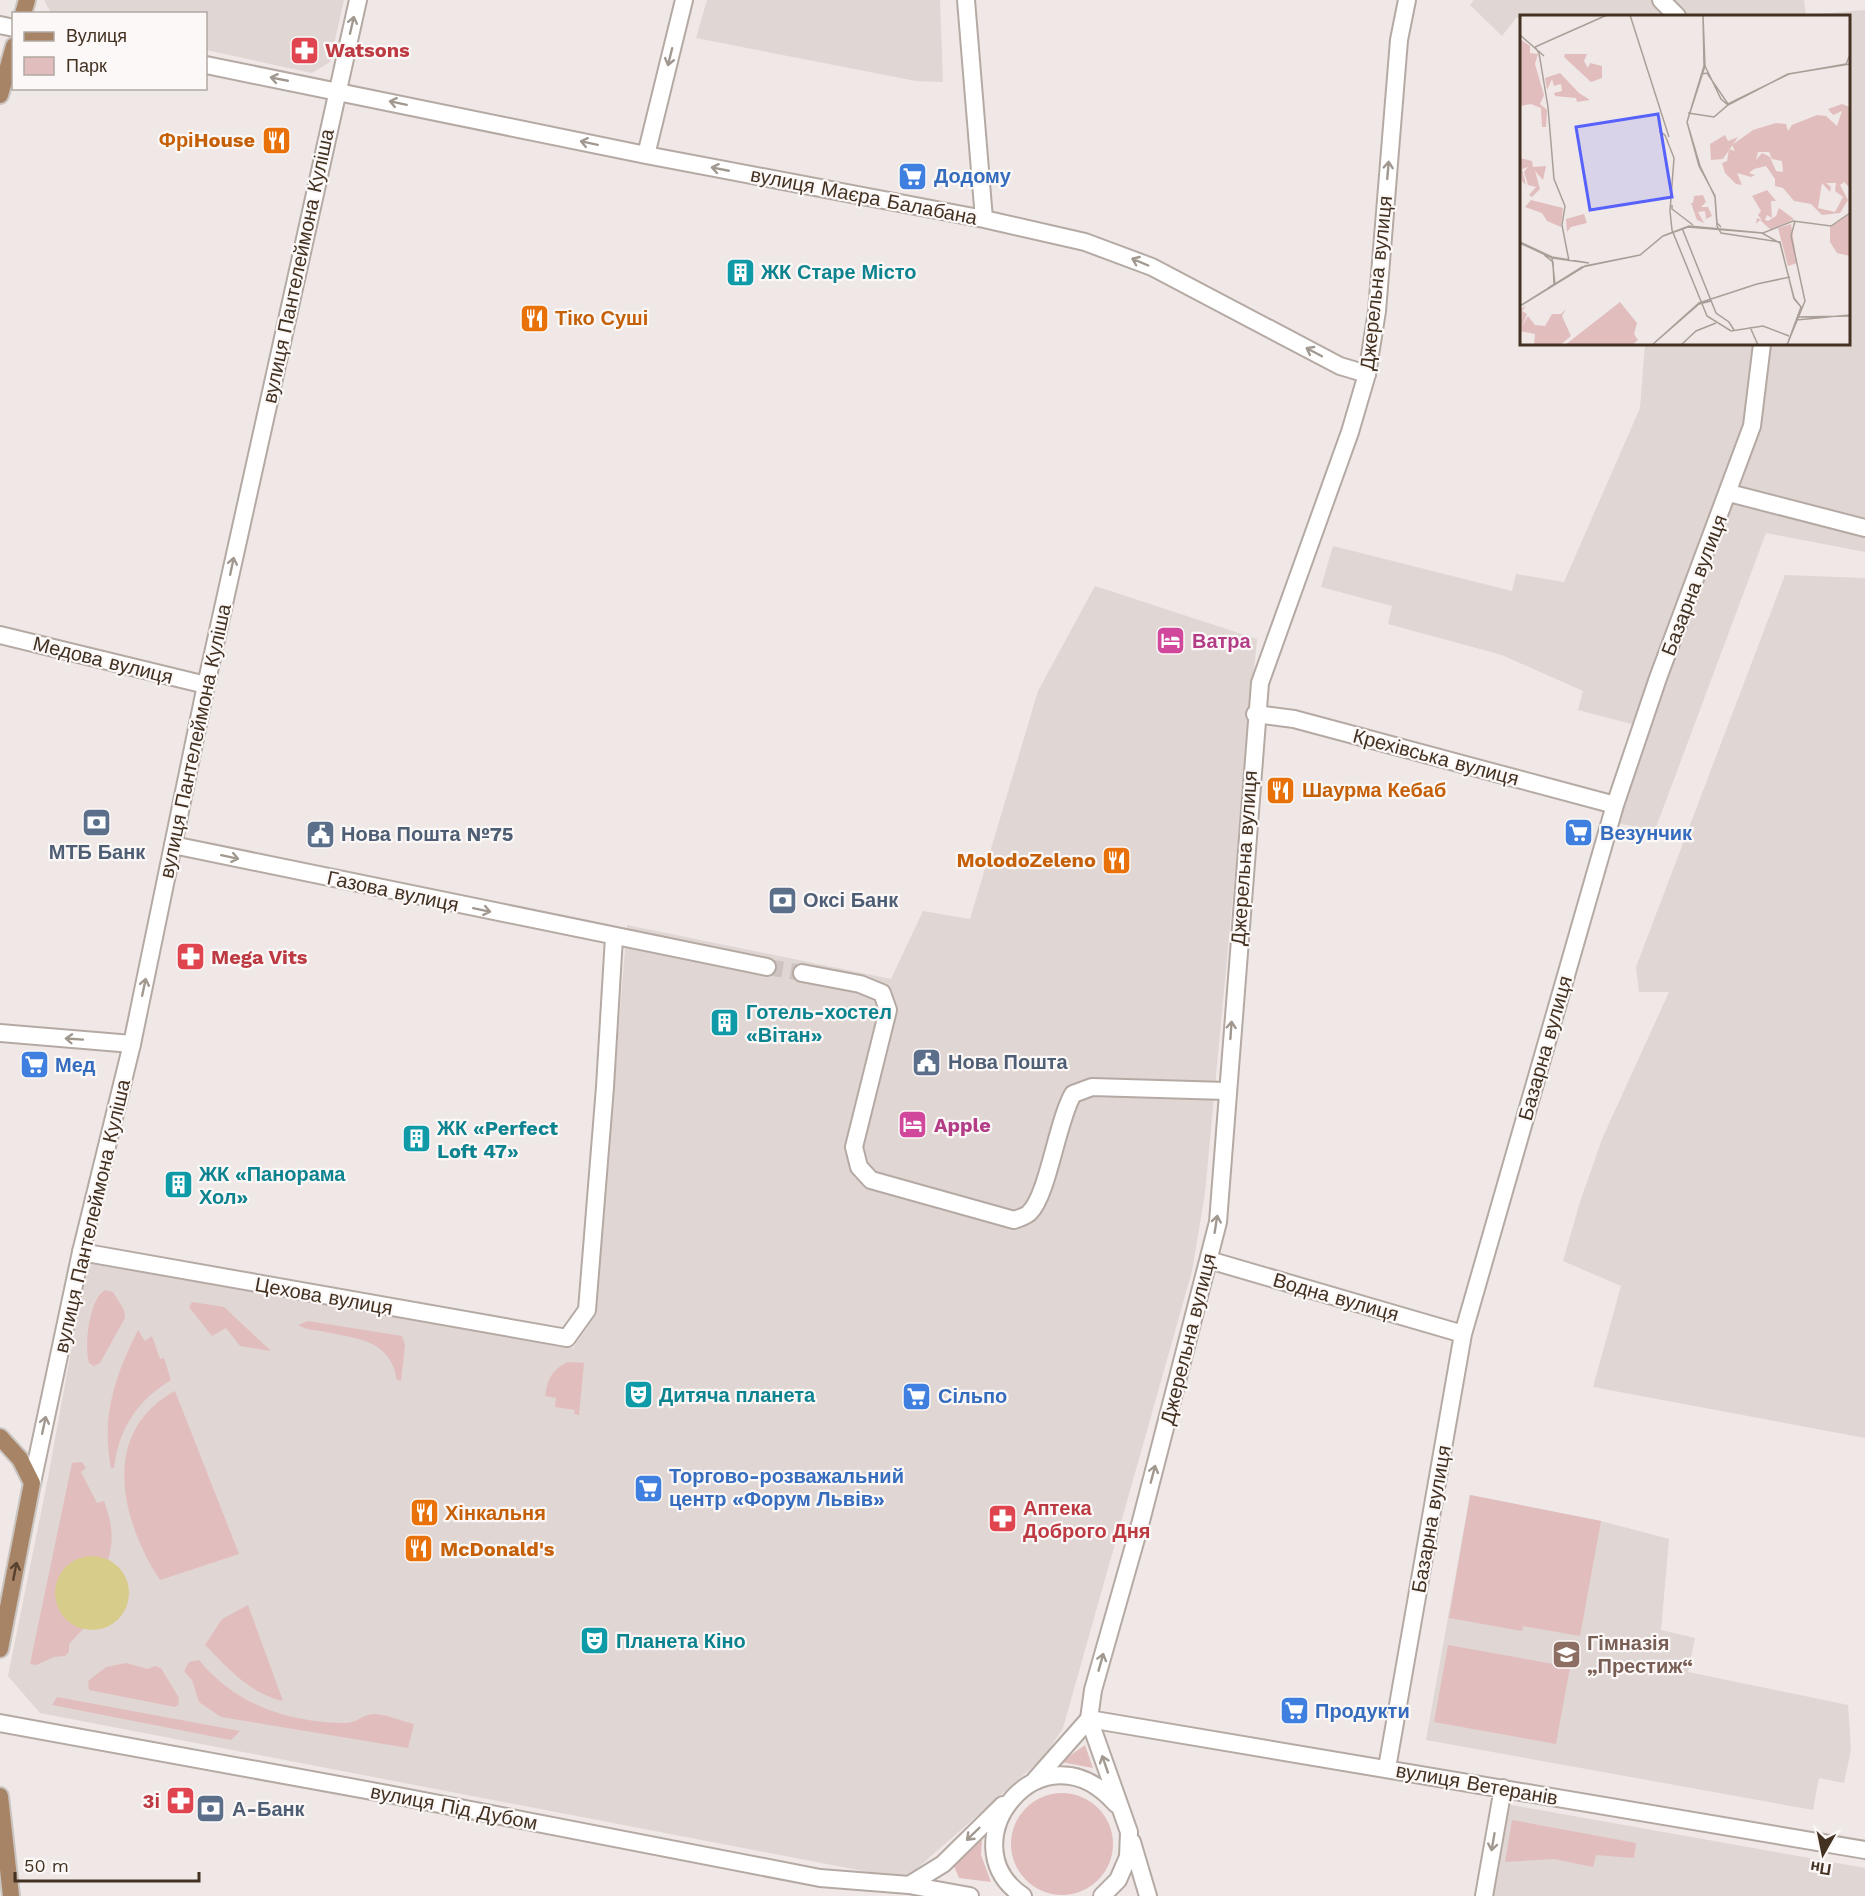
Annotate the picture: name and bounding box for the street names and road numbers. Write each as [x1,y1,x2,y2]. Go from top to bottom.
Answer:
street label: вулиця Пантелеймона Куліша [257,126,339,405]
street label: вулиця Маєра Балабана [749,162,980,230]
street label: Джерельна вулиця [1355,194,1397,372]
street label: Базарна вулиця [1656,511,1732,659]
street label: вулиця Пантелеймона Куліша [154,601,236,880]
street label: Медова вулиця [30,631,176,689]
street label: Крехівська вулиця [1350,723,1522,791]
street label: Джерельна вулиця [1226,770,1262,946]
street label: Газова вулиця [325,865,461,917]
street label: Базарна вулиця [1513,973,1577,1123]
street label: вулиця Пантелеймона Куліша [49,1076,135,1355]
street label: Джерельна вулиця [1155,1251,1221,1427]
street label: Водна вулиця [1270,1268,1402,1326]
street label: Цехова вулиця [253,1272,395,1320]
street label: Базарна вулиця [1406,1443,1456,1595]
street label: вулиця Ветеранів [1394,1758,1560,1810]
street label: вулиця Під Дубом [368,1779,540,1835]

